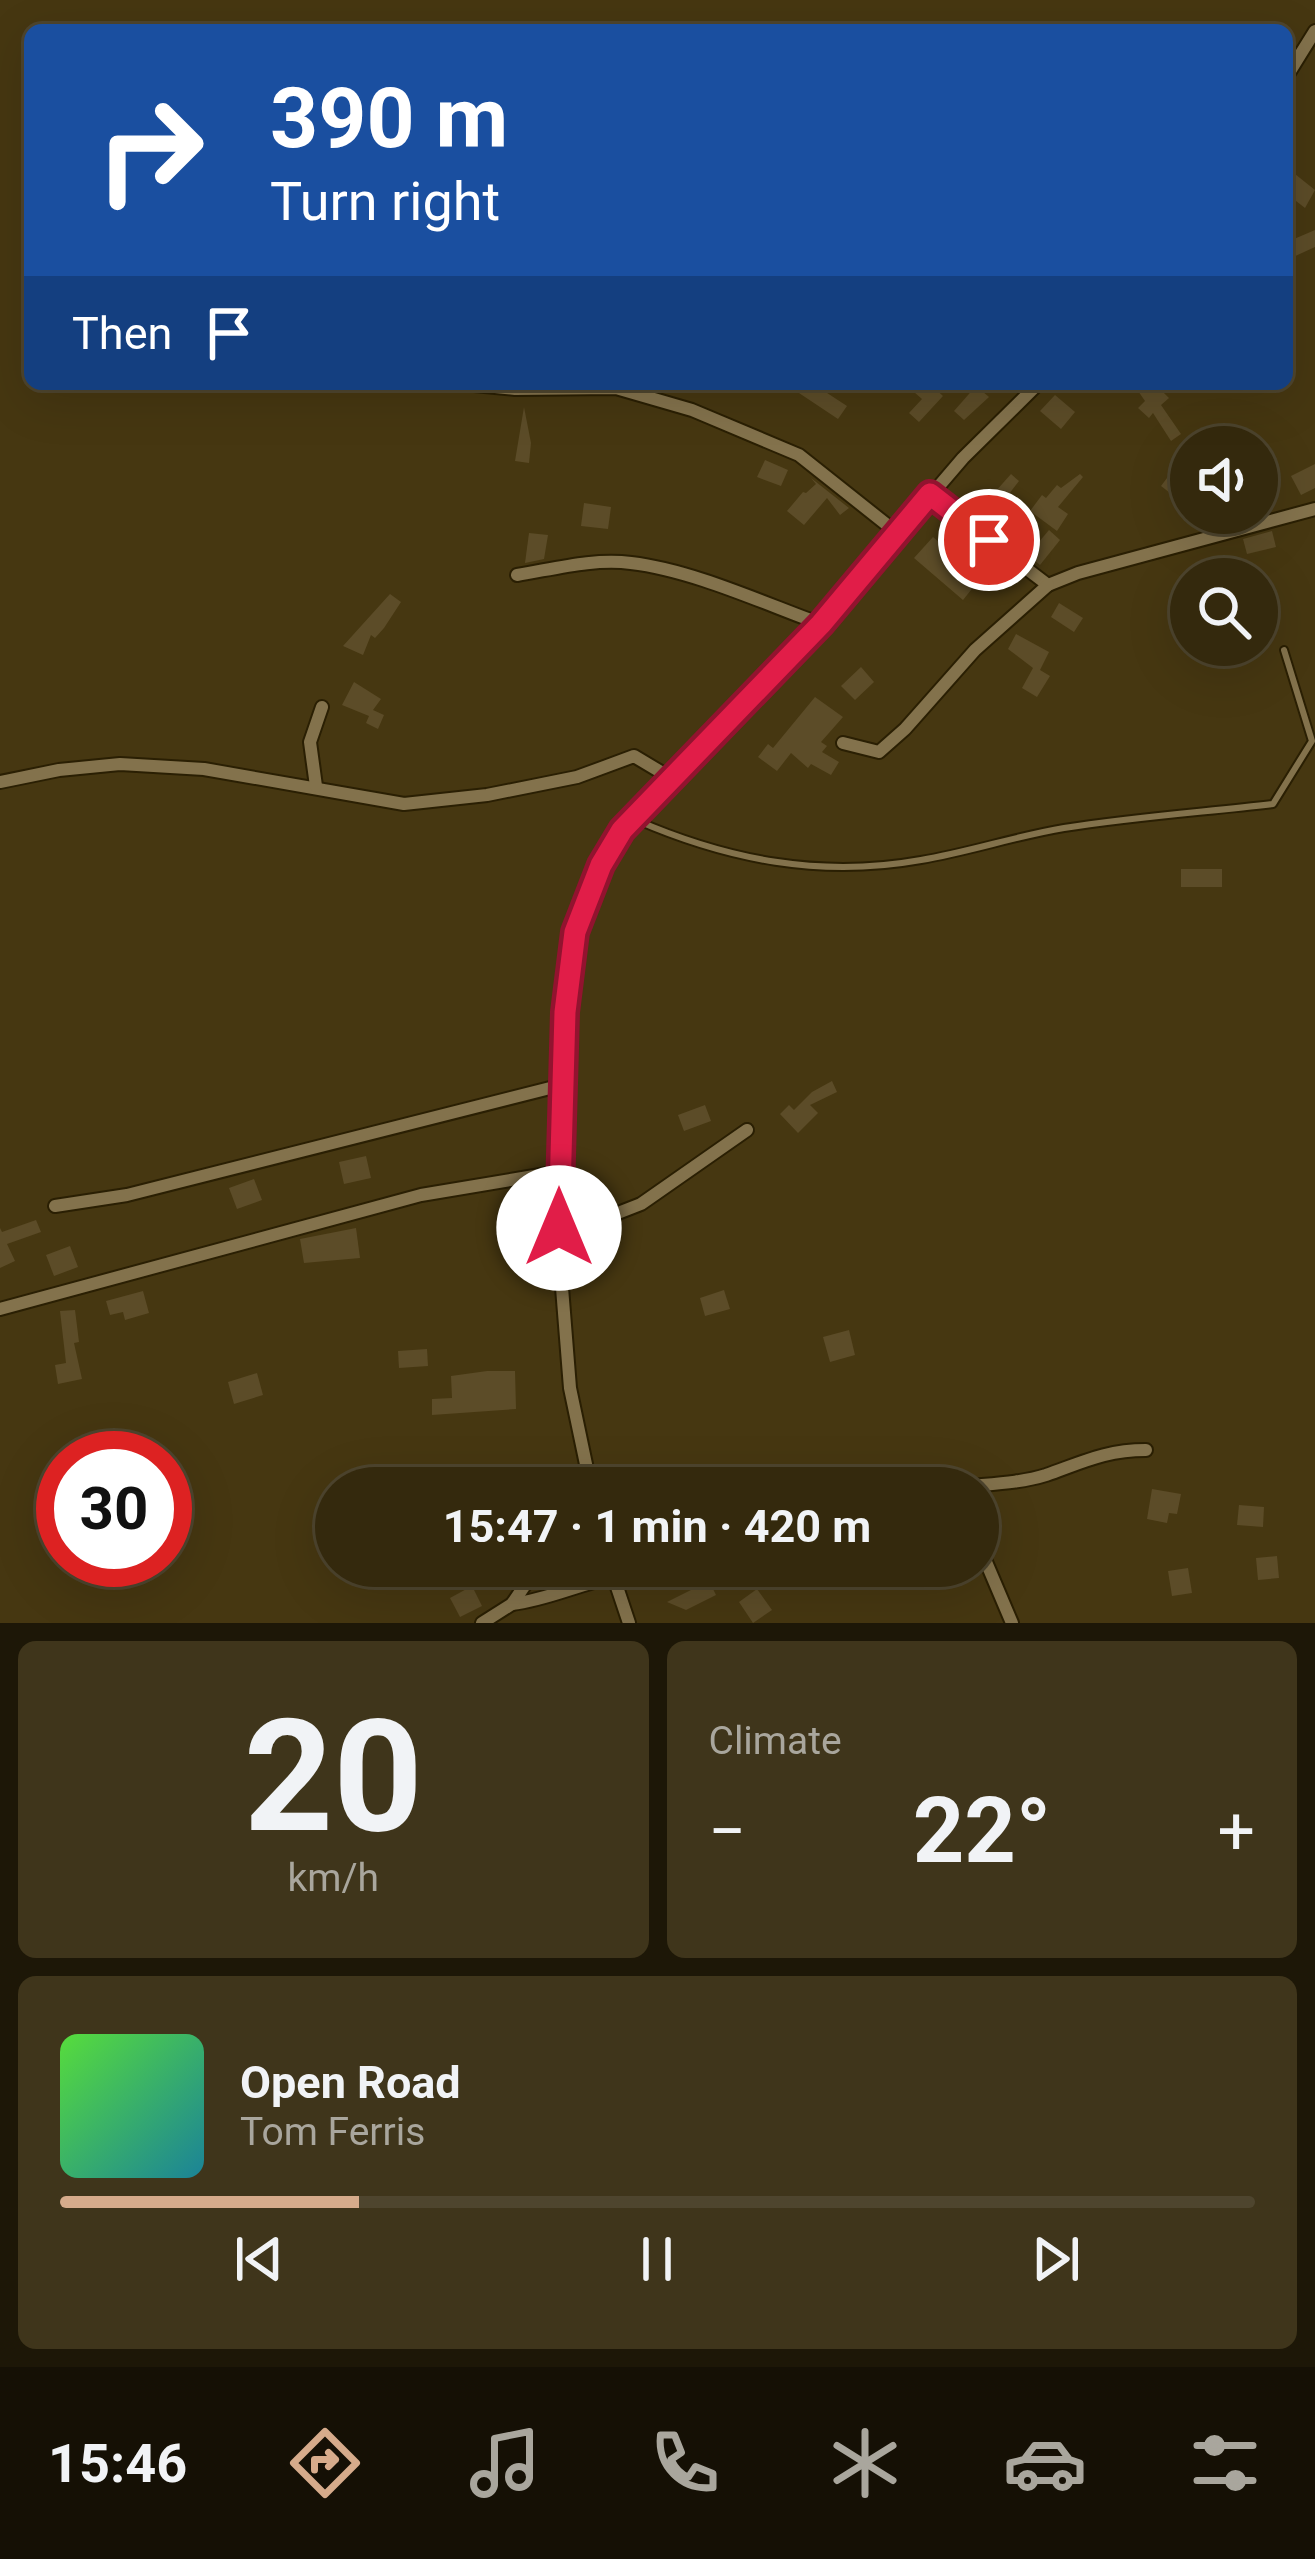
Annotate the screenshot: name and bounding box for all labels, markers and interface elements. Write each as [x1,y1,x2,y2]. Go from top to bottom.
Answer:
text: 390 m [270,69,508,168]
icon: right [72,72,228,228]
text: Turn right [270,170,500,233]
icon: arrive [196,300,262,366]
text: Then [72,307,172,360]
map controls [1170,426,1278,666]
button: sound [1170,426,1278,534]
pin [938,489,1040,591]
icon: arrive [956,507,1022,573]
button: search [1170,558,1278,666]
position arrow [496,1165,622,1291]
speed limit sign: 30 [36,1431,192,1587]
text: 15:47 · 1 min · 420 m [443,1500,871,1553]
text: 20 [244,1685,423,1868]
text: Climate [709,1718,842,1764]
text: 22° [913,1779,1051,1884]
text: − [709,1793,746,1870]
text: + [1218,1793,1255,1870]
text: km/h [287,1855,379,1901]
text: Open Road [240,2056,461,2109]
text: Tom Ferris [240,2109,425,2155]
icon: previous [226,2226,292,2292]
icon: pause [624,2226,690,2292]
icon: next [1023,2226,1089,2292]
icon: directions [283,2421,367,2505]
icon: music [463,2421,547,2505]
icon: phone [643,2421,727,2505]
icon: climate [823,2421,907,2505]
icon: car [1003,2421,1087,2505]
icon: filters [1183,2421,1267,2505]
text: 15:46 [48,2432,187,2495]

